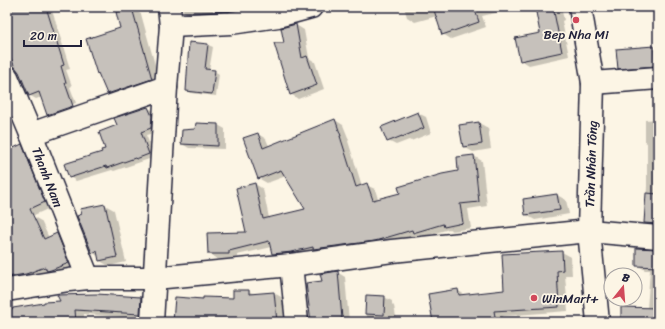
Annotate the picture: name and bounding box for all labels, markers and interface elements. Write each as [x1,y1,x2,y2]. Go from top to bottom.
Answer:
marker: Bep Nha Mi [571,15,581,25]
scale bar [24,22,81,48]
place label: Bep Nha Mi [543,23,609,46]
text: 20 m [30,25,57,47]
street label: Trần Nhân Tông [578,120,604,208]
street label: Thanh Nam [26,143,70,211]
north arrow [603,267,643,307]
text: B [620,268,632,288]
place label: WinMart+ [542,287,599,310]
marker: WinMart+ [529,293,539,303]

